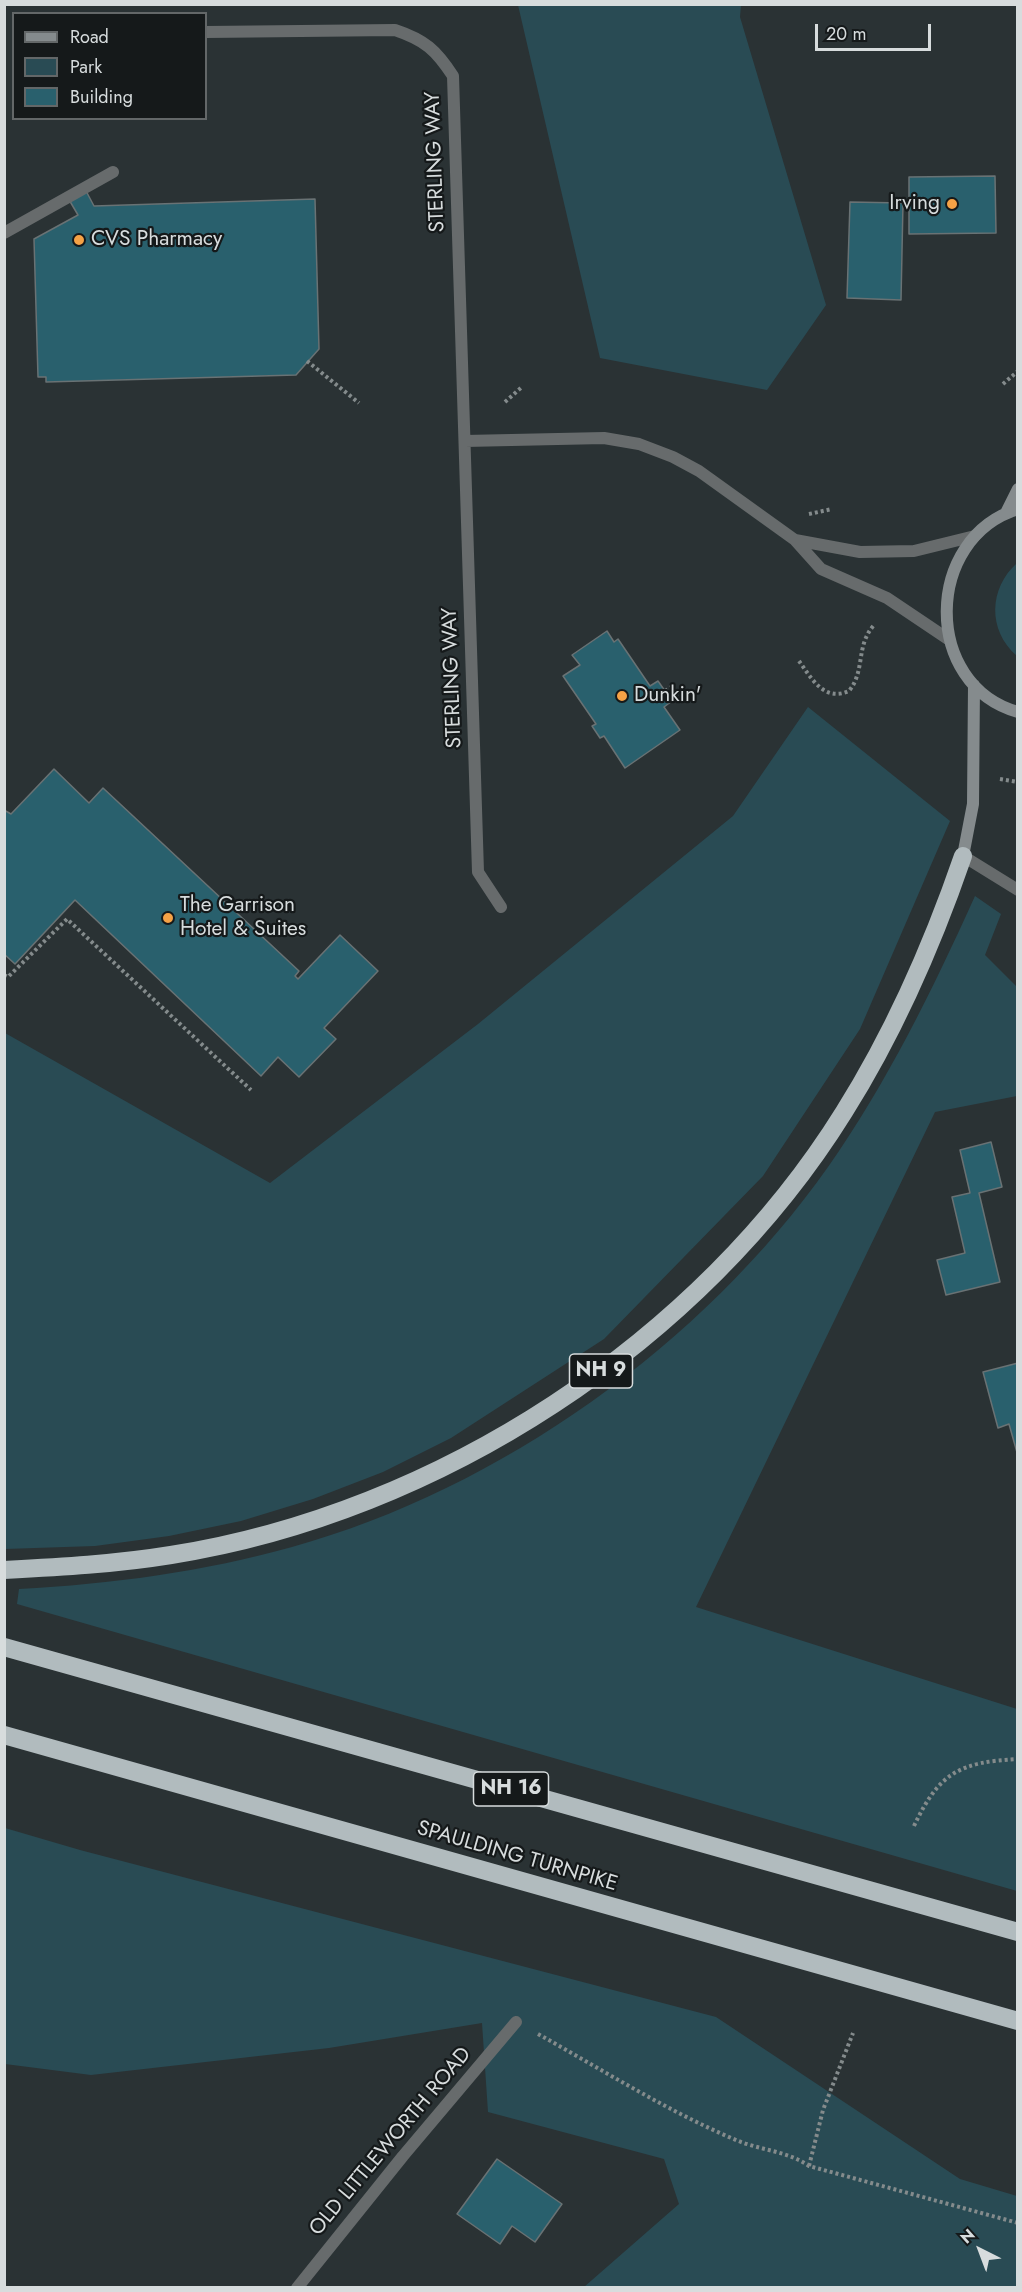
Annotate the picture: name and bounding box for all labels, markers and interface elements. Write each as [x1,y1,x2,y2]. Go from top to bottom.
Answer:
legend [12,12,207,120]
scale bar [818,12,934,50]
text: 20 m [826,21,866,47]
text: Road [70,24,109,50]
text: Park [70,54,102,80]
text: Building [70,84,133,110]
street label: STERLING WAY [421,91,451,233]
place label: Irving [889,191,940,217]
marker: Irving [945,197,959,211]
place label: CVS Pharmacy [91,227,222,253]
marker: CVS Pharmacy [72,233,86,247]
street label: STERLING WAY [438,607,468,749]
place label: Dunkin' [634,683,701,709]
marker: Dunkin' [615,689,629,703]
place label: The Garrison Hotel & Suites [180,893,306,943]
marker: The Garrison Hotel & Suites [161,911,175,925]
road number: NH 9 [570,1354,632,1388]
road number: NH 16 [474,1772,548,1806]
street label: SPAULDING TURNPIKE [414,1816,620,1898]
street label: OLD LITTLEWORTH ROAD [305,2043,477,2241]
north arrow [950,2220,1010,2280]
text: N [955,2223,980,2249]

